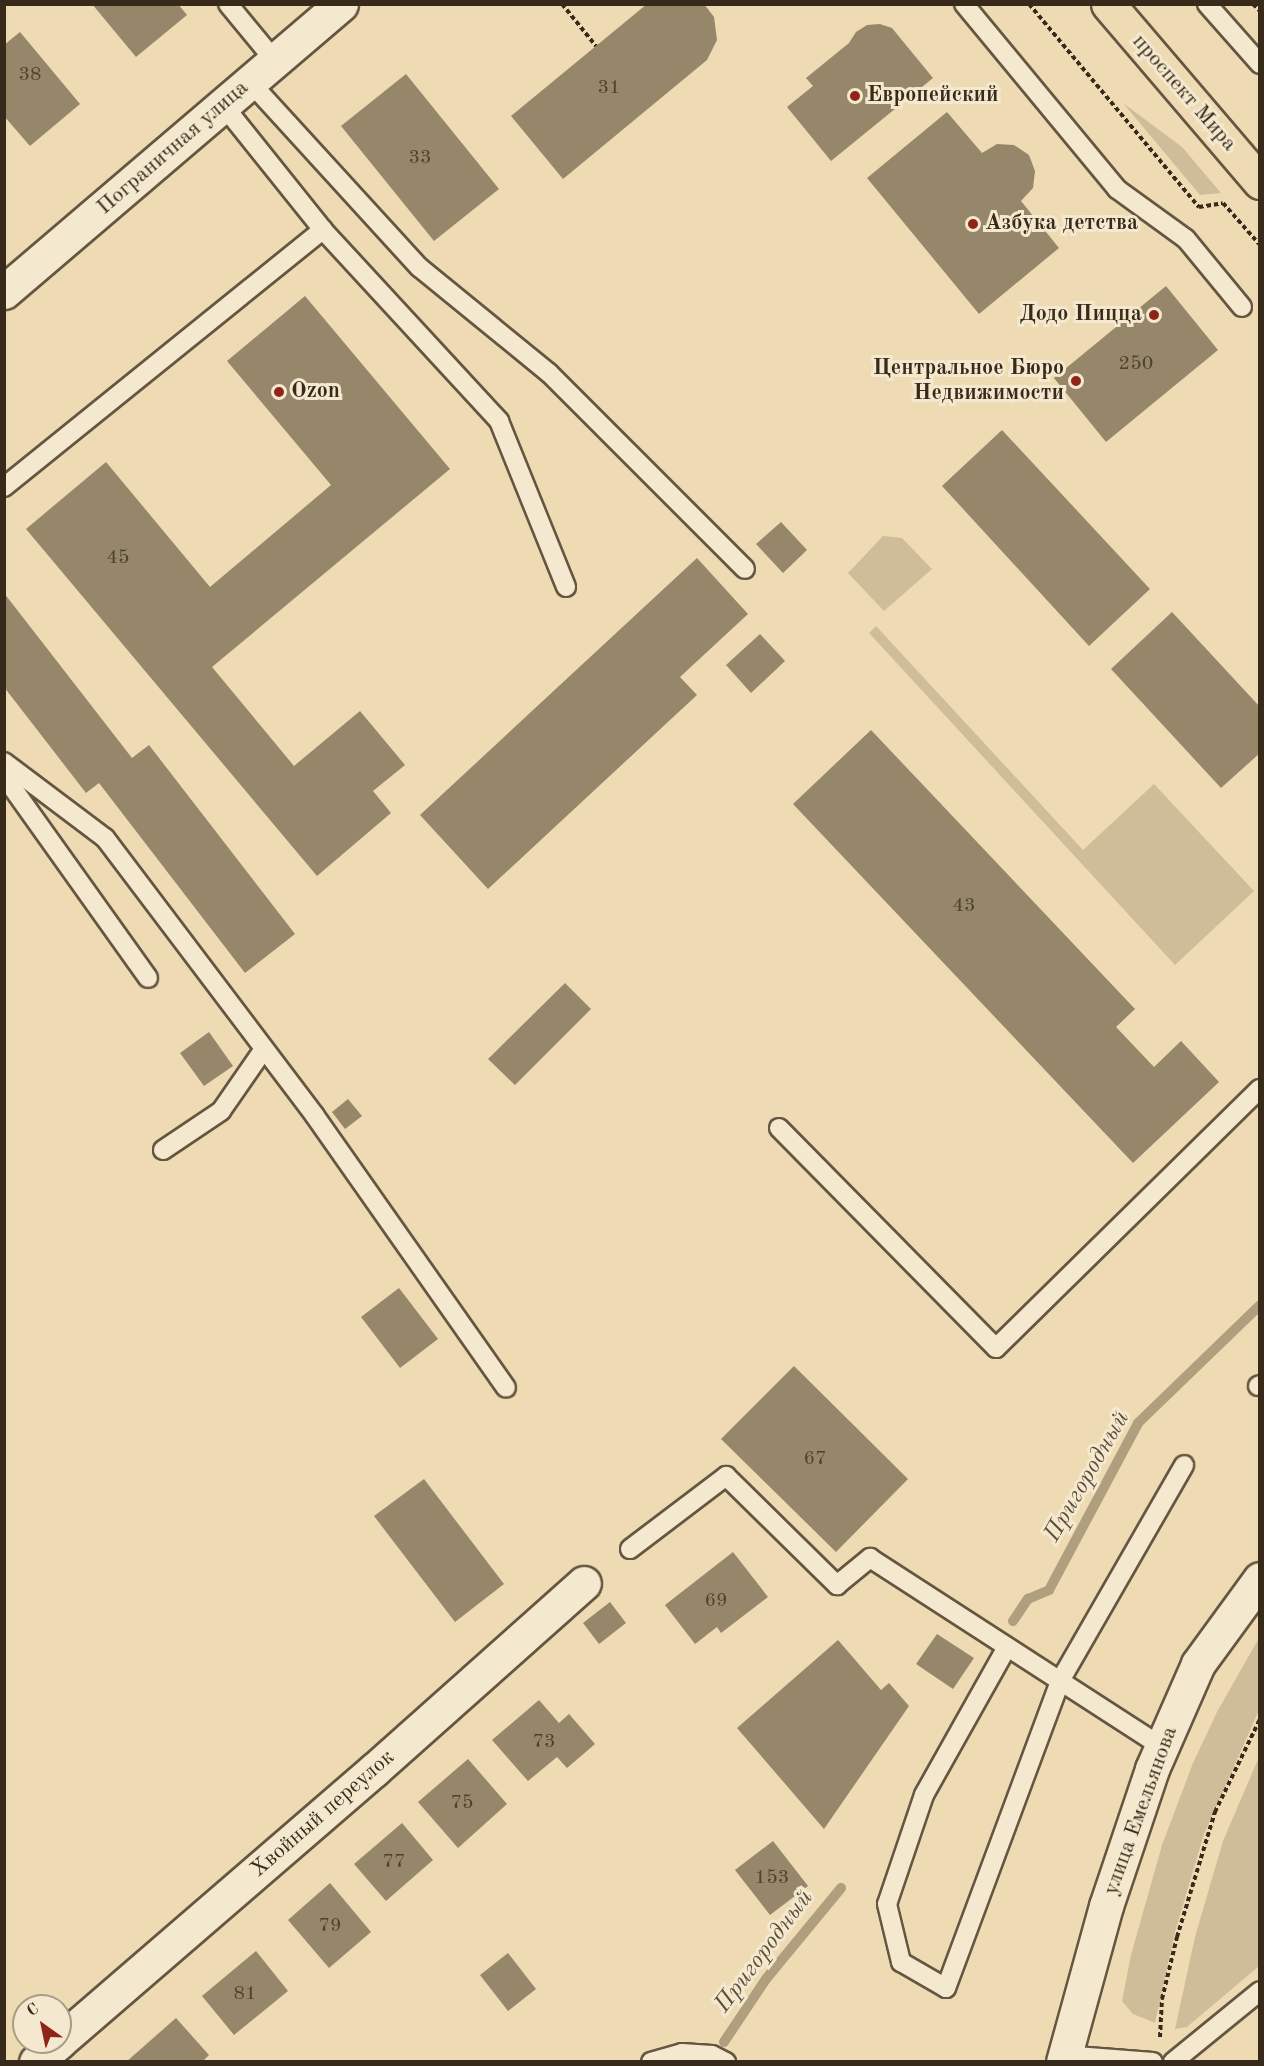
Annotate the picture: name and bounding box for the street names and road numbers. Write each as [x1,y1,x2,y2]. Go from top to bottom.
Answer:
street label: проспект Мира [1126,29,1242,157]
street label: Пограничная улица [92,75,254,221]
street label: улица Емельянова [1098,1723,1184,1899]
street label: Хвойный переулок [246,1744,400,1884]

